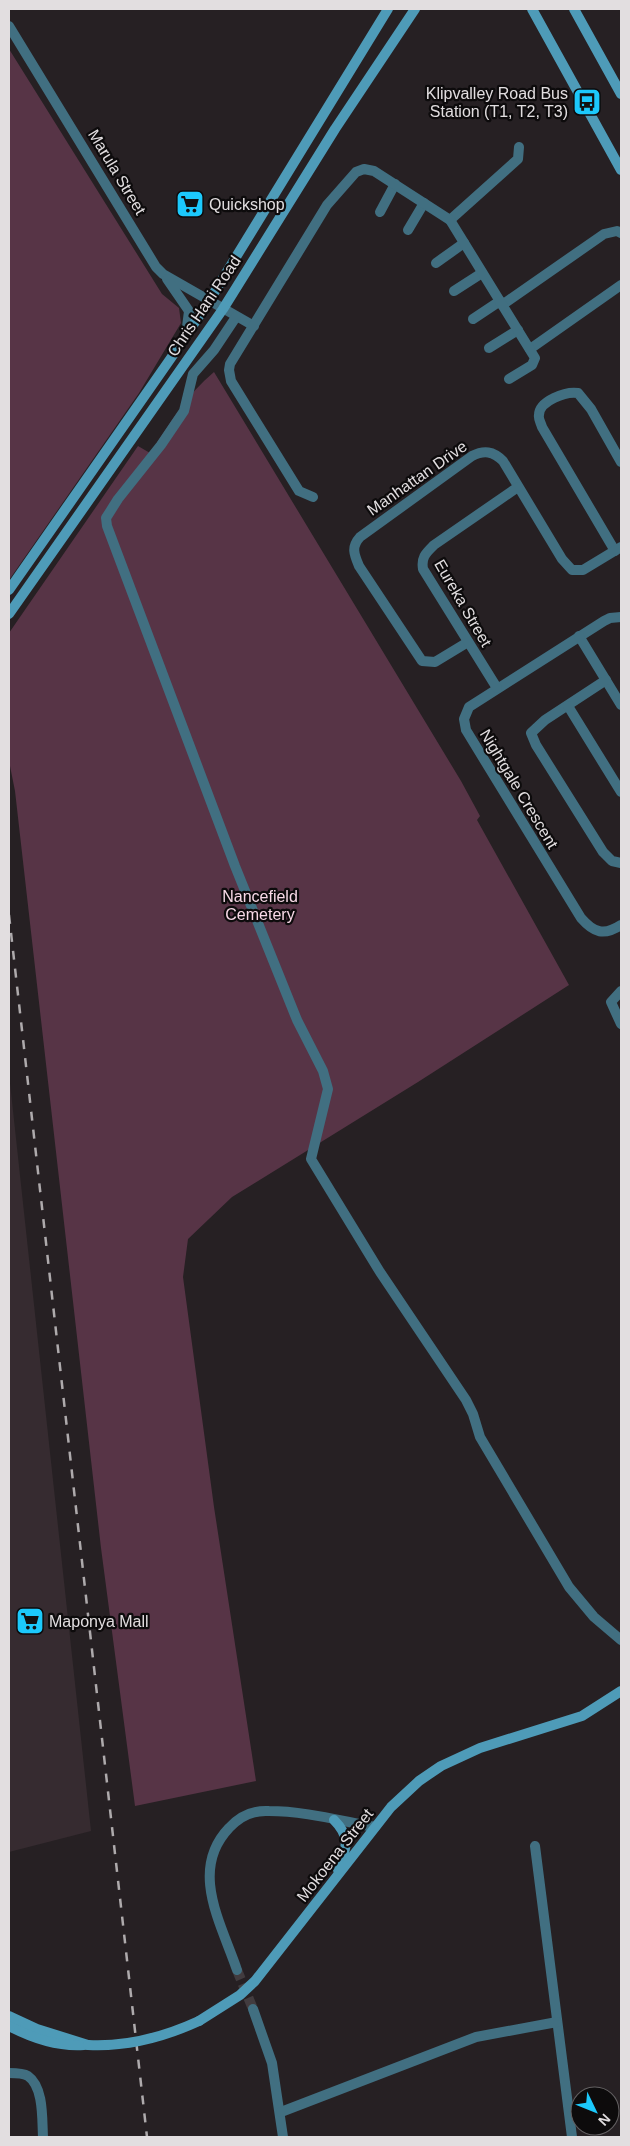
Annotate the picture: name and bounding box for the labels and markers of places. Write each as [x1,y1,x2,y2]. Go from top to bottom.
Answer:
place label: Klipvalley Road Bus Station (T1, T2, T3) [426,85,568,120]
bus stop icon: Klipvalley Road Bus Station (T1, T2, T3) [572,87,602,117]
supermarket icon: Quickshop [175,189,205,219]
place label: Quickshop [209,196,285,213]
supermarket icon: Maponya Mall [15,1606,45,1636]
place label: Maponya Mall [49,1613,149,1630]

